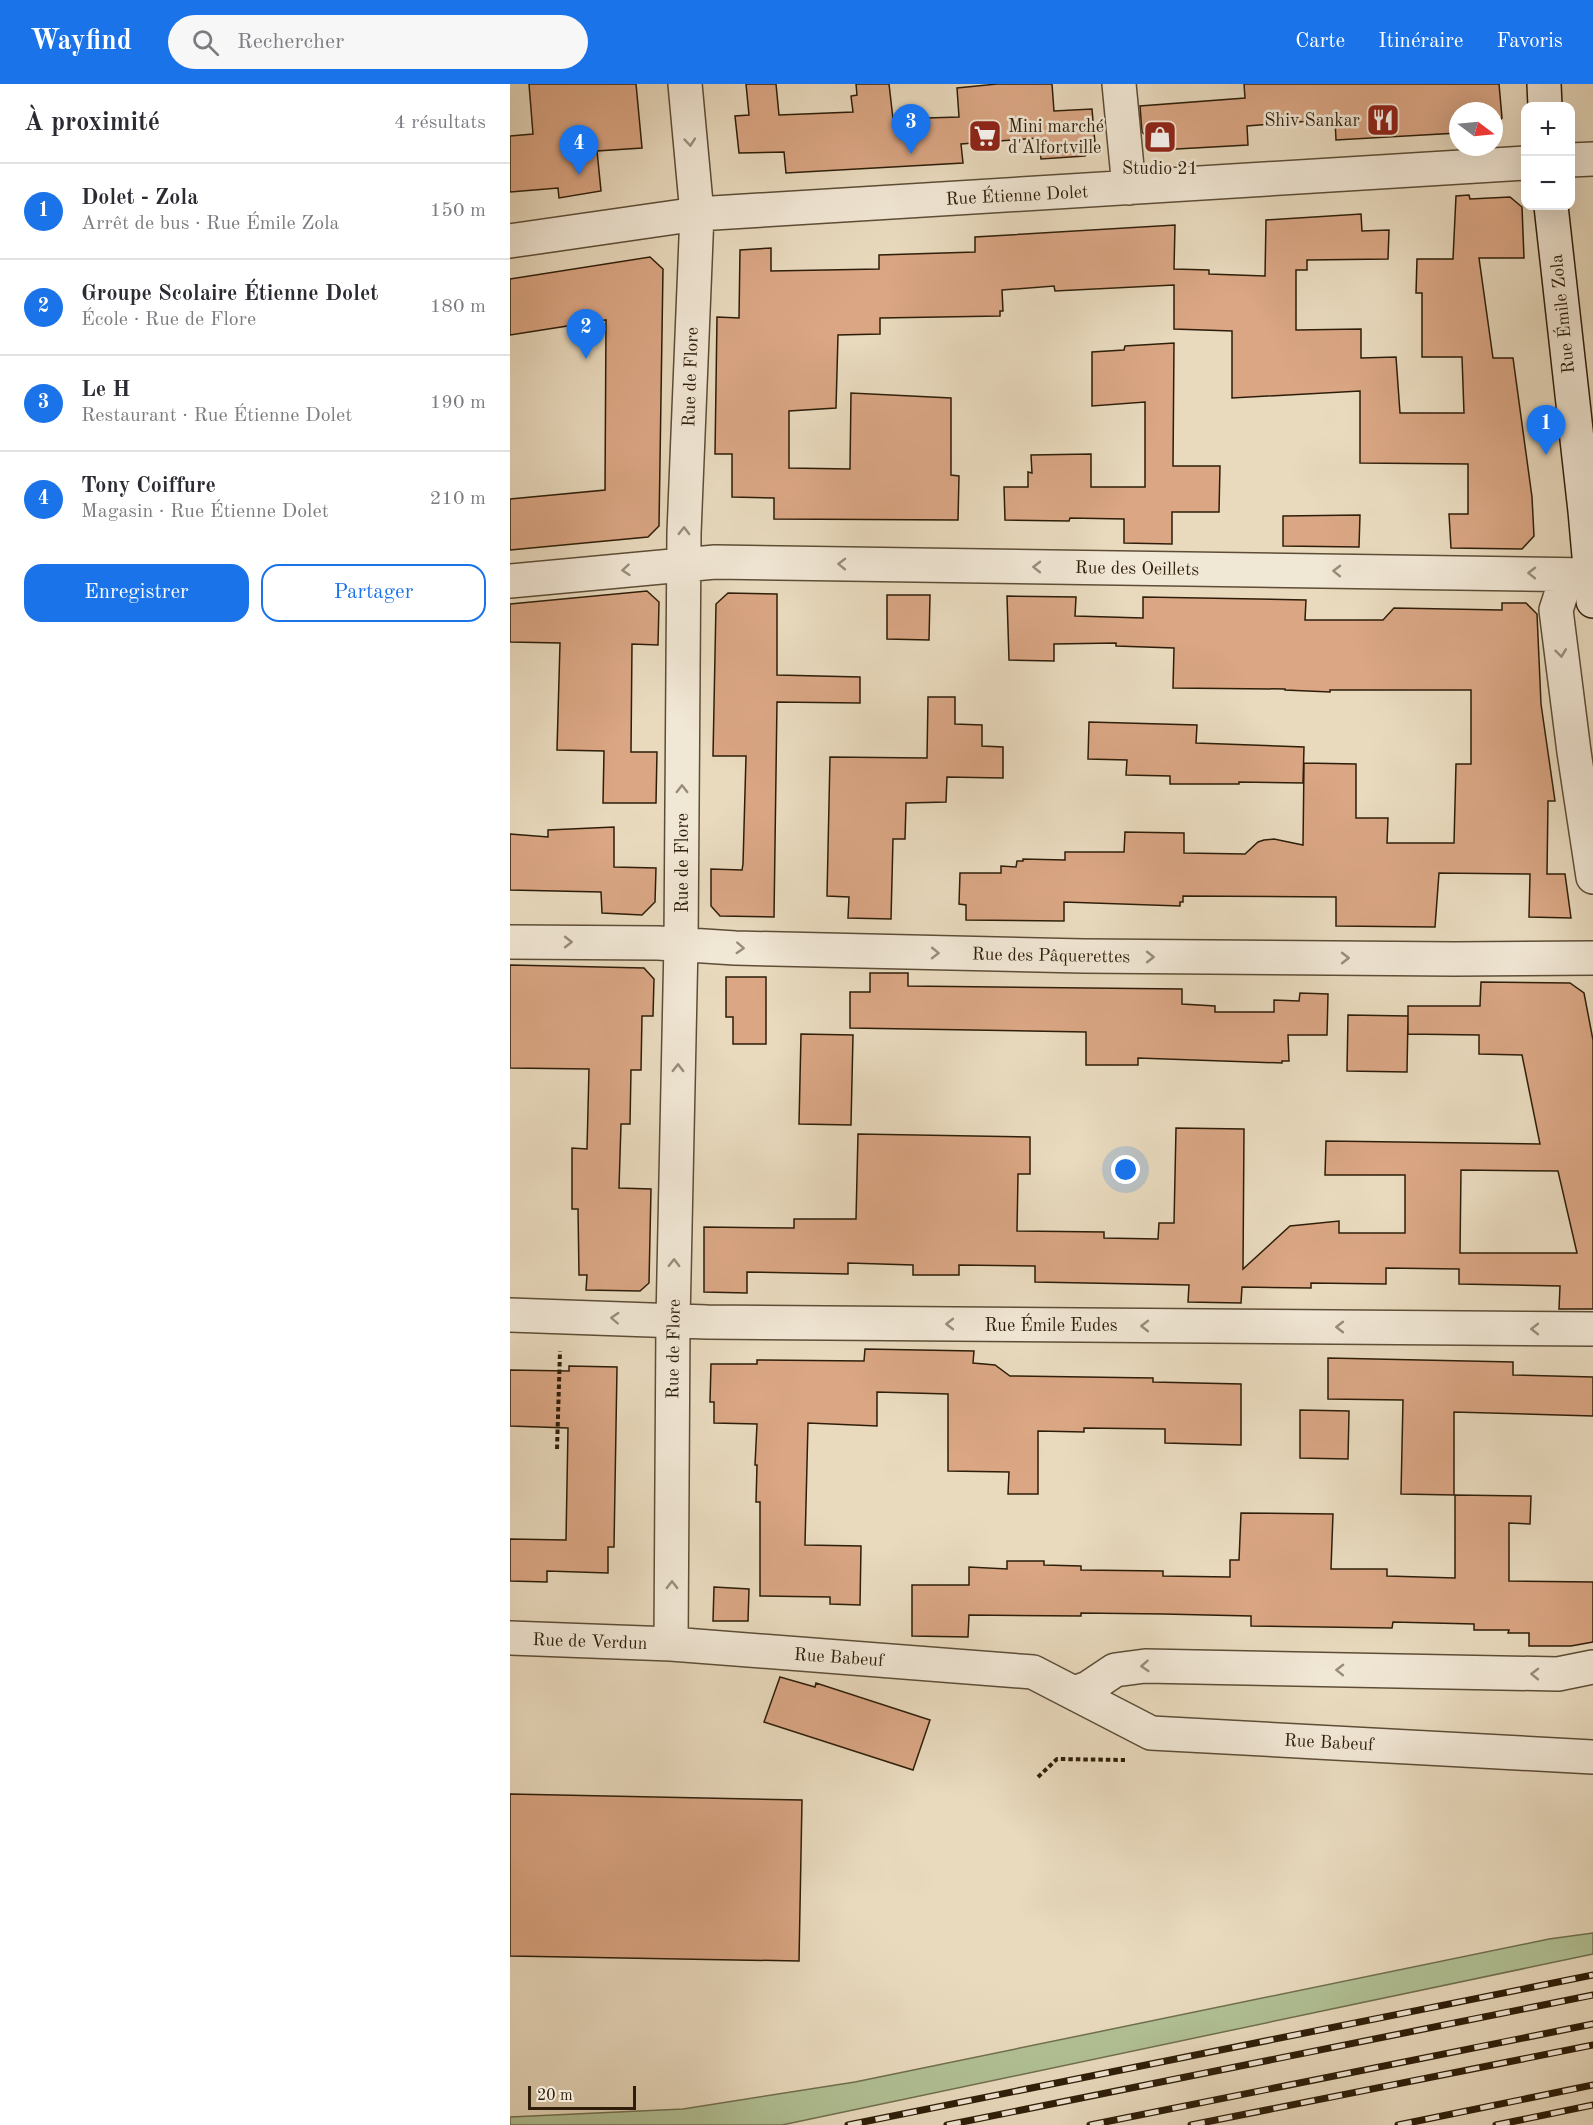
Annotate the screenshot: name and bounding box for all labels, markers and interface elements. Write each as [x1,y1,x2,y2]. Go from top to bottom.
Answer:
search box [168,15,588,69]
icon: search [189,26,222,59]
text: Wayfind [30,28,132,56]
text: Rechercher [237,31,344,53]
text: Carte [1295,31,1345,52]
text: Itinéraire [1378,31,1464,52]
text: Favoris [1497,31,1563,52]
restaurant icon: Shiv Sankar [1365,102,1401,138]
north arrow [1449,102,1503,156]
map controls [1521,102,1575,210]
button: + [1521,102,1575,156]
pin: 3 [892,104,930,154]
text: À proximité [24,110,160,136]
place label: Shiv Sankar [1264,112,1361,130]
text: 4 résultats [394,113,486,133]
supermarket icon: Mini marché d'Alfortville [967,118,1003,154]
place label: Mini marché d'Alfortville [1008,118,1104,157]
shop icon: Studio 21 [1142,119,1178,155]
pin: 4 [560,126,598,175]
one-way arrow [683,138,696,147]
button: − [1521,156,1575,210]
place label: Studio 21 [1122,160,1198,178]
street label: Rue Étienne Dolet [945,179,1089,209]
text: Dolet - Zola [81,187,198,209]
text: 1 [38,201,49,221]
text: 150 m [430,201,486,221]
text: Arrêt de bus · Rue Émile Zola [81,214,339,234]
street label: Rue Émile Zola [1544,253,1578,375]
text: Groupe Scolaire Étienne Dolet [81,283,378,305]
text: 2 [38,297,49,317]
text: 180 m [430,297,486,317]
text: École · Rue de Flore [81,310,256,330]
pin: 2 [566,310,606,359]
street label: Rue de Flore [680,327,702,427]
text: Le H [81,379,130,401]
text: 3 [38,393,49,413]
text: 190 m [430,393,486,413]
text: Restaurant · Rue Étienne Dolet [81,406,352,426]
pin: 1 [1526,406,1566,455]
text: Tony Coiffure [81,475,216,497]
text: 4 [38,489,49,509]
text: 210 m [430,489,486,509]
text: Magasin · Rue Étienne Dolet [81,502,329,522]
one-way arrow [678,526,690,535]
one-way arrow [837,558,846,570]
street label: Rue des Oeillets [1075,559,1199,579]
one-way arrow [1032,561,1041,573]
one-way arrow [621,563,630,576]
button: Enregistrer [24,564,249,622]
button: Partager [261,564,486,622]
one-way arrow [1332,565,1341,577]
one-way arrow [1527,567,1536,579]
one-way arrow [1555,649,1567,658]
one-way arrow [676,784,688,793]
street label: Rue de Flore [674,813,692,913]
one-way arrow [564,936,573,949]
one-way arrow [735,941,744,954]
one-way arrow [930,946,939,959]
street label: Rue des Pâquerettes [972,946,1130,966]
one-way arrow [1146,950,1155,963]
one-way arrow [1341,952,1350,964]
one-way arrow [672,1063,685,1072]
your location [1111,1155,1140,1184]
one-way arrow [668,1258,681,1267]
street label: Rue de Flore [664,1299,684,1399]
one-way arrow [610,1312,619,1325]
street label: Rue Émile Eudes [984,1313,1118,1335]
one-way arrow [945,1318,954,1330]
one-way arrow [1140,1320,1149,1332]
one-way arrow [1335,1321,1344,1333]
one-way arrow [1530,1323,1539,1335]
one-way arrow [665,1581,678,1590]
street label: Rue de Verdun [532,1631,648,1653]
street label: Rue Babeuf [793,1646,886,1670]
one-way arrow [1141,1660,1150,1673]
one-way arrow [1336,1663,1345,1676]
one-way arrow [1531,1668,1540,1680]
street label: Rue Babeuf [1283,1732,1376,1754]
scale bar [528,2083,636,2110]
text: 20 m [537,2088,573,2104]

